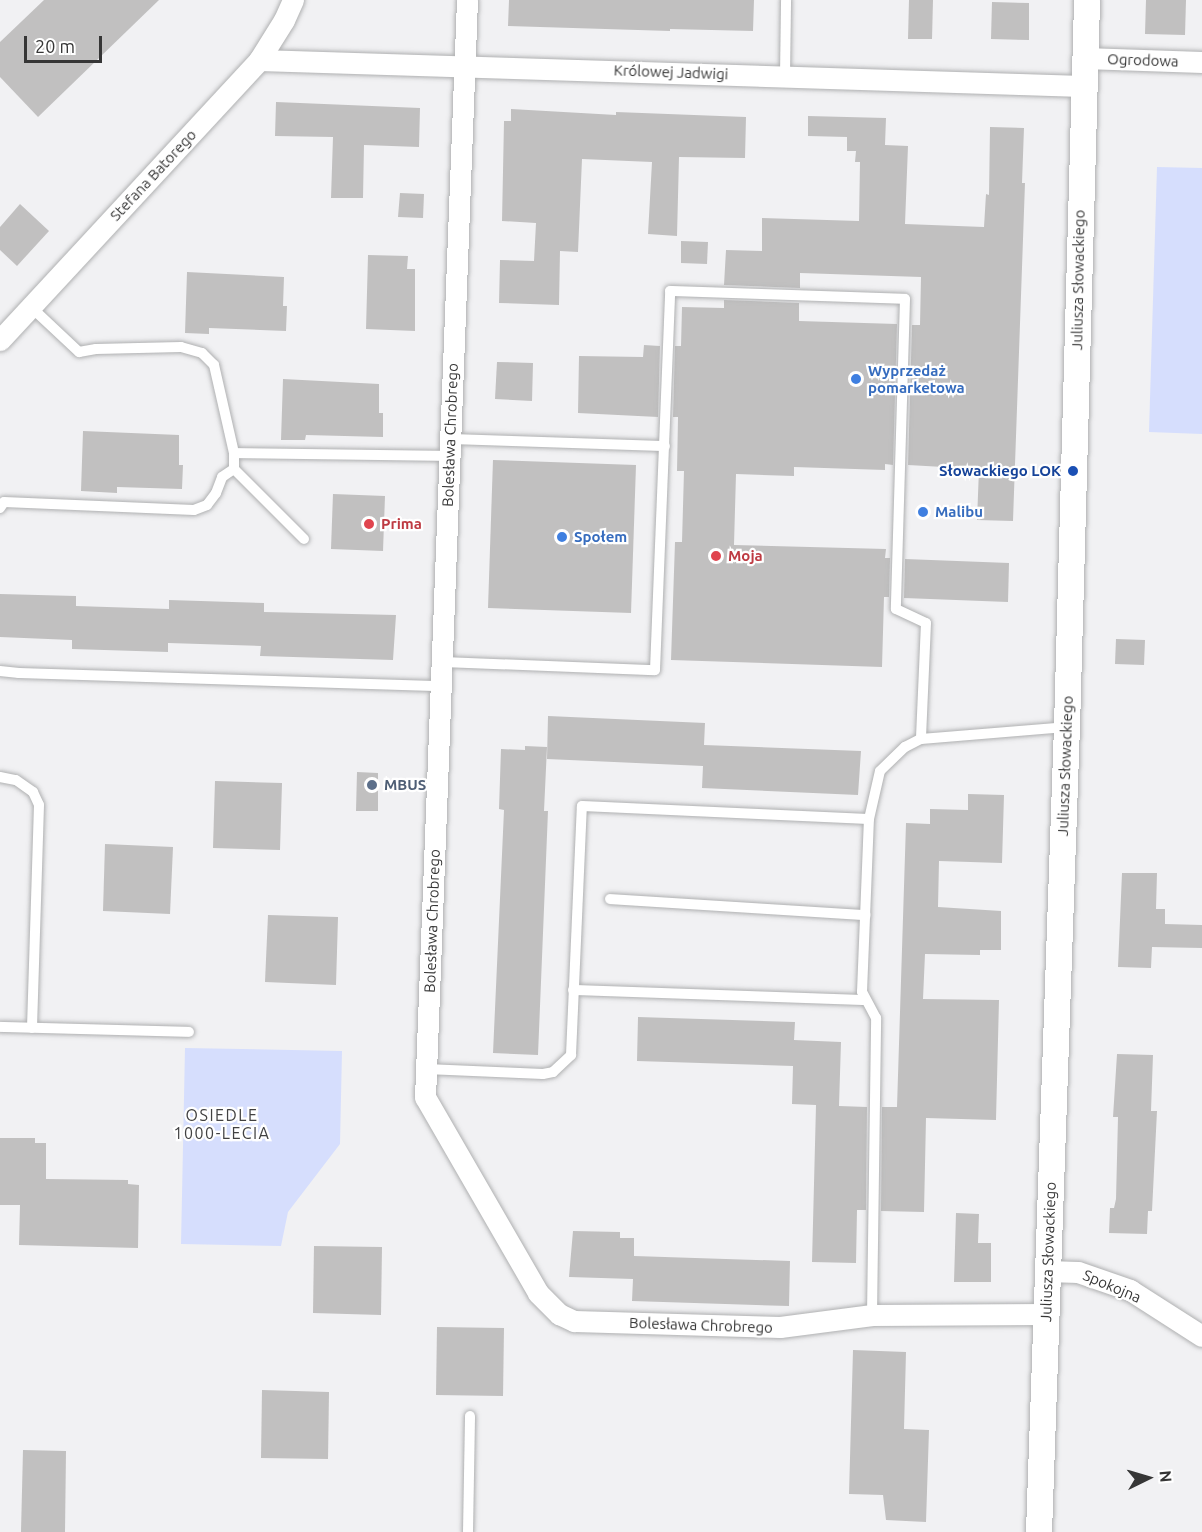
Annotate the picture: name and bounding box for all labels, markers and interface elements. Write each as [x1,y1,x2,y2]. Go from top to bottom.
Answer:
scale bar [27,24,105,62]
text: 20 m [35,36,75,56]
street label: Ogrodowa [1107,50,1179,70]
street label: Królowej Jadwigi [613,61,729,83]
street label: Stefana Batorego [106,126,200,224]
street label: Juliusza Słowackiego [1068,210,1088,350]
place label: Wyprzedaż pomarketowa [868,361,965,396]
street label: Bolesława Chrobrego [438,363,462,507]
marker: Wyprzedaż pomarketowa [849,372,863,386]
place label: Słowackiego LOK [939,462,1061,480]
marker: Słowackiego LOK [1066,464,1080,478]
place label: Malibu [935,503,983,521]
marker: Malibu [916,505,930,519]
place label: Prima [381,515,422,533]
marker: Prima [362,517,376,531]
place label: Społem [574,528,627,546]
marker: Społem [555,530,569,544]
place label: Moja [728,547,763,565]
marker: Moja [709,549,723,563]
street label: Juliusza Słowackiego [1054,696,1076,836]
place label: MBUS [384,776,426,794]
marker: MBUS [365,778,379,792]
street label: Bolesława Chrobrego [420,849,444,993]
district label: OSIEDLE 1000-LECIA [174,1105,270,1143]
street label: Juliusza Słowackiego [1037,1182,1059,1322]
street label: Spokojna [1080,1266,1144,1306]
street label: Bolesława Chrobrego [629,1313,773,1337]
north arrow [1118,1448,1178,1508]
text: N [1156,1470,1175,1483]

